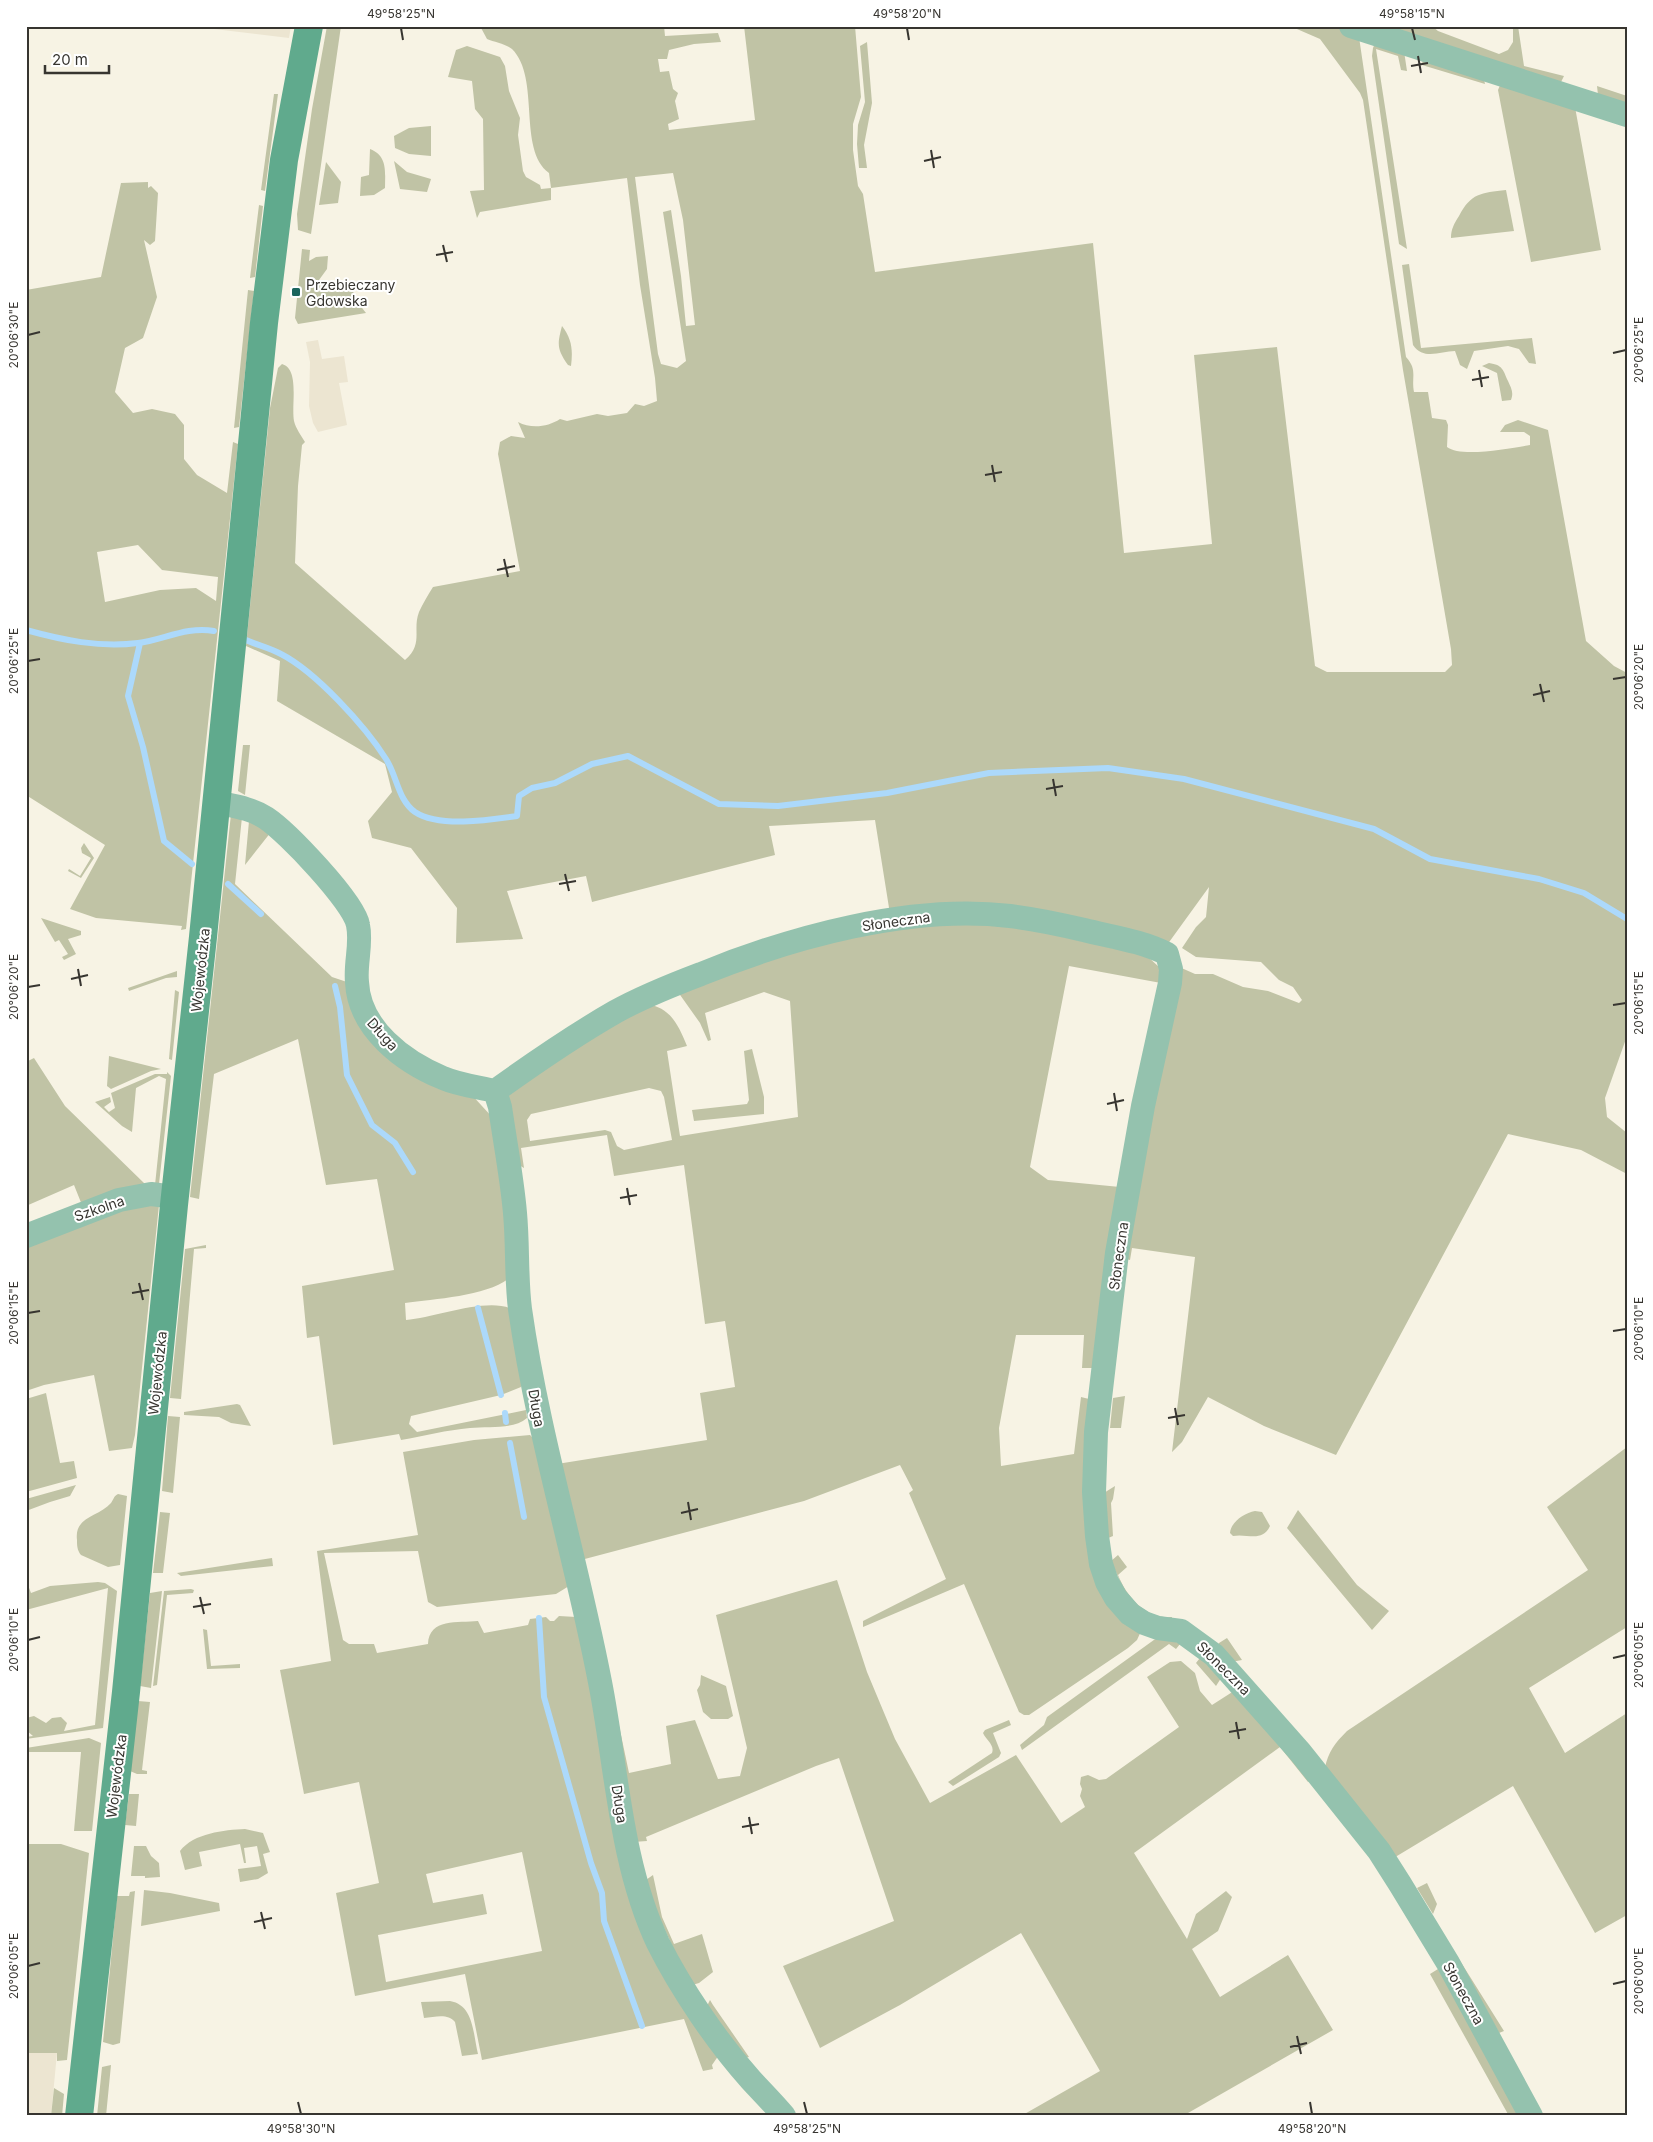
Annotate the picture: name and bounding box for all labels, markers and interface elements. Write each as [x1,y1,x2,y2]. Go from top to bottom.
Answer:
text: 49°58'25"N [367,6,435,21]
text: 49°58'20"N [873,6,941,21]
text: 49°58'15"N [1379,6,1445,21]
scale bar [45,42,109,74]
text: 20 m [52,50,88,69]
place label: Przebieczany Gdowska [306,276,395,309]
marker: Przebieczany Gdowska [290,286,302,298]
text: 20°06'30"E [6,302,21,368]
text: 20°06'25"E [1631,317,1646,383]
text: 20°06'25"E [6,628,21,694]
text: 20°06'20"E [1631,644,1646,710]
street label: Słoneczna [861,908,931,934]
street label: Wojewódzka [187,927,213,1013]
text: 20°06'20"E [6,954,21,1020]
text: 20°06'15"E [1631,971,1646,1035]
street label: Długa [364,1014,402,1054]
street label: Szkolna [72,1191,126,1225]
street label: Słoneczna [1105,1221,1131,1291]
text: 20°06'15"E [6,1281,21,1345]
text: 20°06'10"E [1631,1297,1646,1361]
street label: Wojewódzka [144,1330,170,1416]
street label: Długa [525,1388,549,1428]
text: 20°06'10"E [6,1608,21,1672]
text: 20°06'05"E [1631,1622,1646,1688]
street label: Słoneczna [1194,1638,1254,1698]
street label: Wojewódzka [102,1733,130,1819]
street label: Długa [609,1784,631,1824]
text: 20°06'05"E [6,1933,21,1999]
text: 20°06'00"E [1631,1948,1646,2014]
street label: Słoneczna [1440,1959,1488,2027]
text: 49°58'30"N [267,2121,335,2136]
text: 49°58'25"N [773,2121,841,2136]
text: 49°58'20"N [1278,2121,1346,2136]

